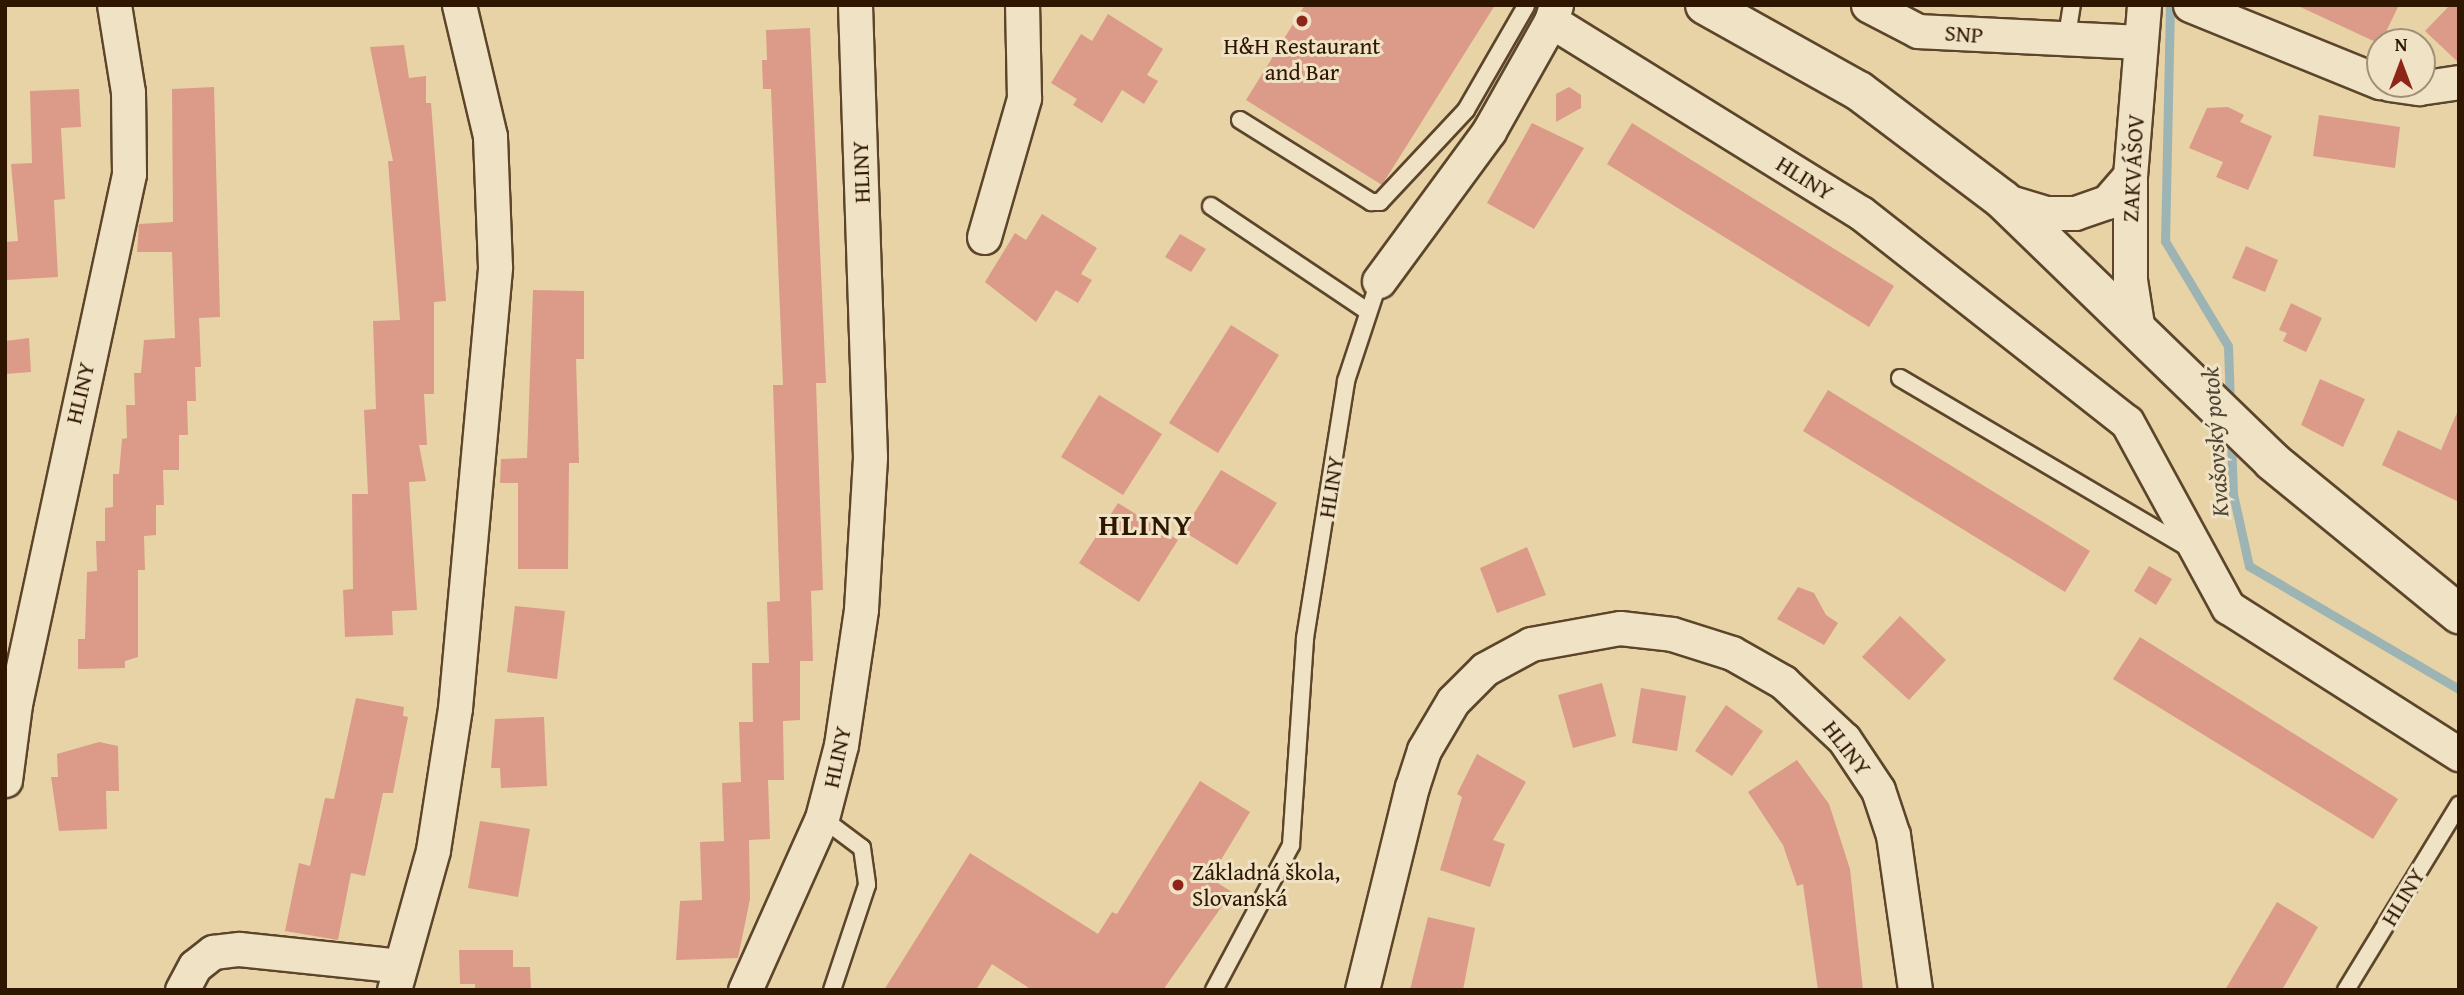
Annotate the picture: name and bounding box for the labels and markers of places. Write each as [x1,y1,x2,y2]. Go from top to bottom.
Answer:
marker: H&H Restaurant and Bar [1294,13,1310,29]
place label: H&H Restaurant and Bar [1224,32,1380,86]
place label: Základná škola, Slovanská [1192,858,1340,912]
marker: Základná škola, Slovanská [1170,877,1186,893]

